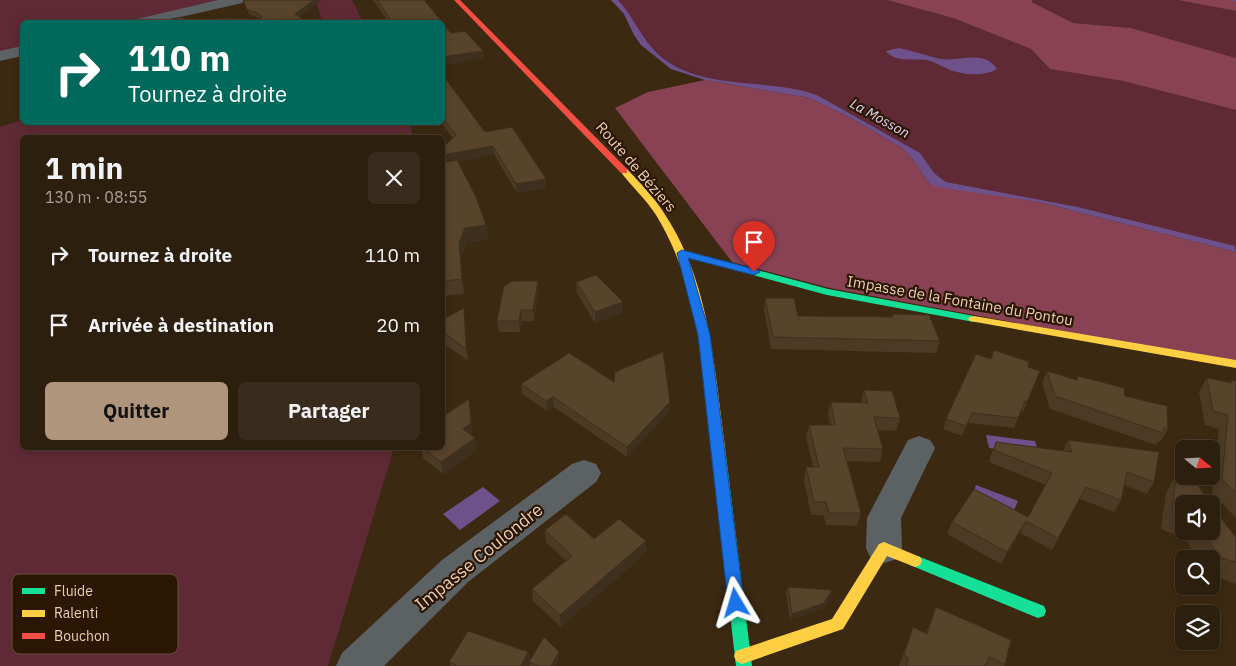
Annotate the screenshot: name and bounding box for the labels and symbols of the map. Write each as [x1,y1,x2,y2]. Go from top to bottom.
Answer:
water label: La Mosson [847,94,913,142]
street label: Route de Béziers [592,118,681,216]
pin [733,221,775,272]
street label: Impasse de la Fontaine du Pontou [846,271,1075,330]
north arrow [1175,440,1220,485]
street label: Impasse Coulondre [410,498,547,615]
legend [12,574,178,654]
position arrow [709,576,761,628]
text: Fluide [54,582,93,600]
text: Ralenti [54,604,98,622]
text: Bouchon [54,627,110,645]

